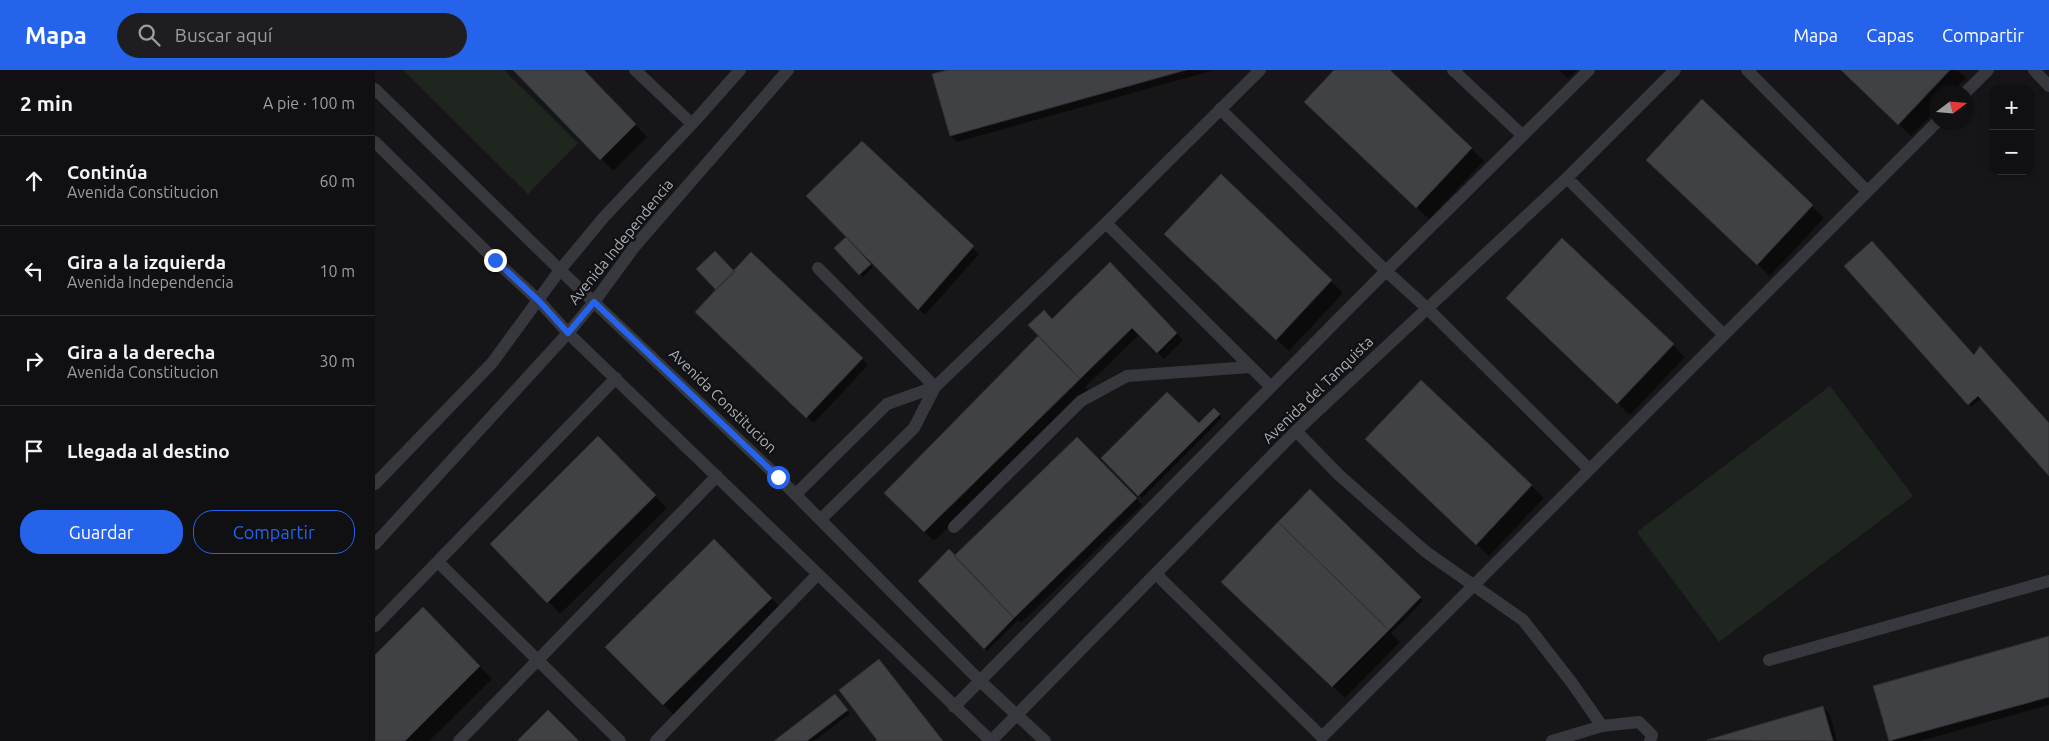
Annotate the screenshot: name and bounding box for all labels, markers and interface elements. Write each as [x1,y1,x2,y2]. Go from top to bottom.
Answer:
search box [117,13,467,58]
icon: search [135,21,163,49]
text: Mapa [25,22,87,49]
text: Buscar aquí [175,24,272,46]
text: Mapa [1793,25,1838,45]
text: Capas [1866,25,1914,45]
text: Compartir [1942,25,2024,45]
north arrow [1929,85,1974,130]
map controls [1989,85,2034,175]
button: + [1989,85,2034,130]
text: 2 min [20,91,73,115]
text: A pie · 100 m [263,94,355,112]
button: − [1989,130,2034,175]
text: Continúa [67,161,148,183]
icon: ahead [20,167,48,195]
text: 60 m [319,172,355,190]
street label: Avenida Independencia [565,176,676,308]
text: Avenida Constitucion [67,183,219,201]
route end [484,249,507,272]
text: Gira a la izquierda [67,251,226,273]
icon: left [20,257,48,285]
text: 10 m [319,262,355,280]
text: Avenida Independencia [67,273,234,291]
street label: Avenida del Tanquista [1259,333,1376,447]
text: Gira a la derecha [67,341,215,363]
street label: Avenida Constitucion [666,345,780,456]
icon: right [20,347,48,375]
text: 30 m [319,352,355,370]
text: Avenida Constitucion [67,363,219,381]
icon: arrive [20,437,48,465]
text: Llegada al destino [67,440,230,462]
route start [767,466,790,489]
button: Guardar [20,510,183,554]
button: Compartir [193,510,355,554]

